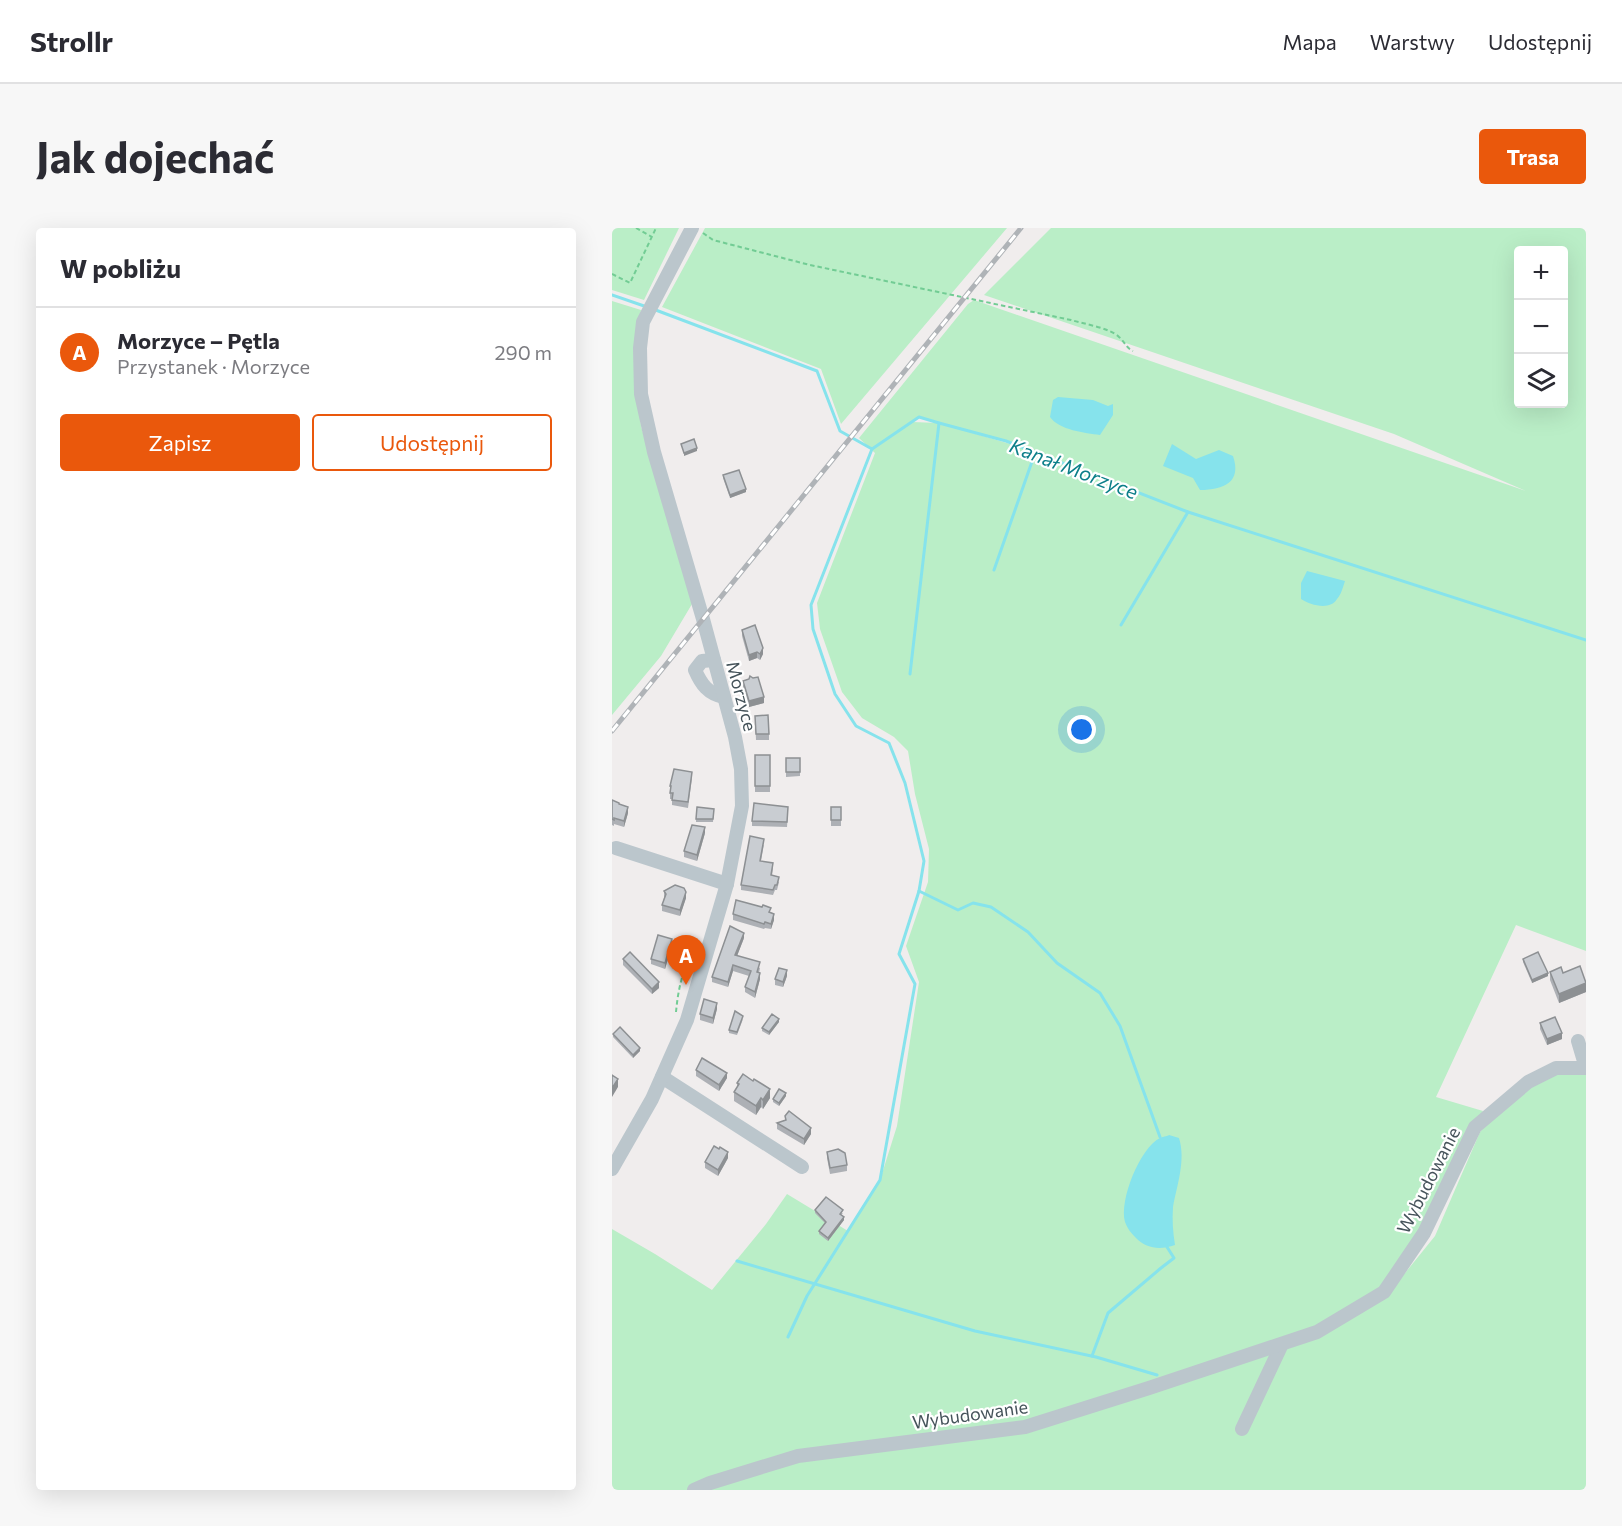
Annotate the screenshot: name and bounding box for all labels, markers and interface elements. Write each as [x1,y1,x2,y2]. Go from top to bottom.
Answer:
text: Strollr [30,24,113,58]
text: Mapa [1283,29,1337,54]
text: Warstwy [1370,29,1455,54]
text: Udostępnij [1488,29,1592,54]
button: Trasa [1479,129,1586,184]
text: Jak dojechać [36,130,274,182]
map controls [1514,246,1568,408]
button: + [1514,246,1568,300]
text: W pobliżu [60,252,181,283]
button: − [1514,300,1568,354]
text: Morzyce – Pętla [117,327,280,354]
text: A [72,340,87,364]
text: 290 m [494,340,552,364]
text: Przystanek · Morzyce [117,354,310,378]
button: layers [1514,354,1568,408]
button: Zapisz [60,414,300,471]
button: Udostępnij [312,414,552,471]
water label: Kanał Morzyce [1007,433,1142,504]
street label: Morzyce [722,659,762,733]
your location [1067,715,1096,744]
pin: A [666,936,706,985]
street label: Wybudowanie [1392,1123,1464,1237]
street label: Wybudowanie [911,1395,1029,1433]

